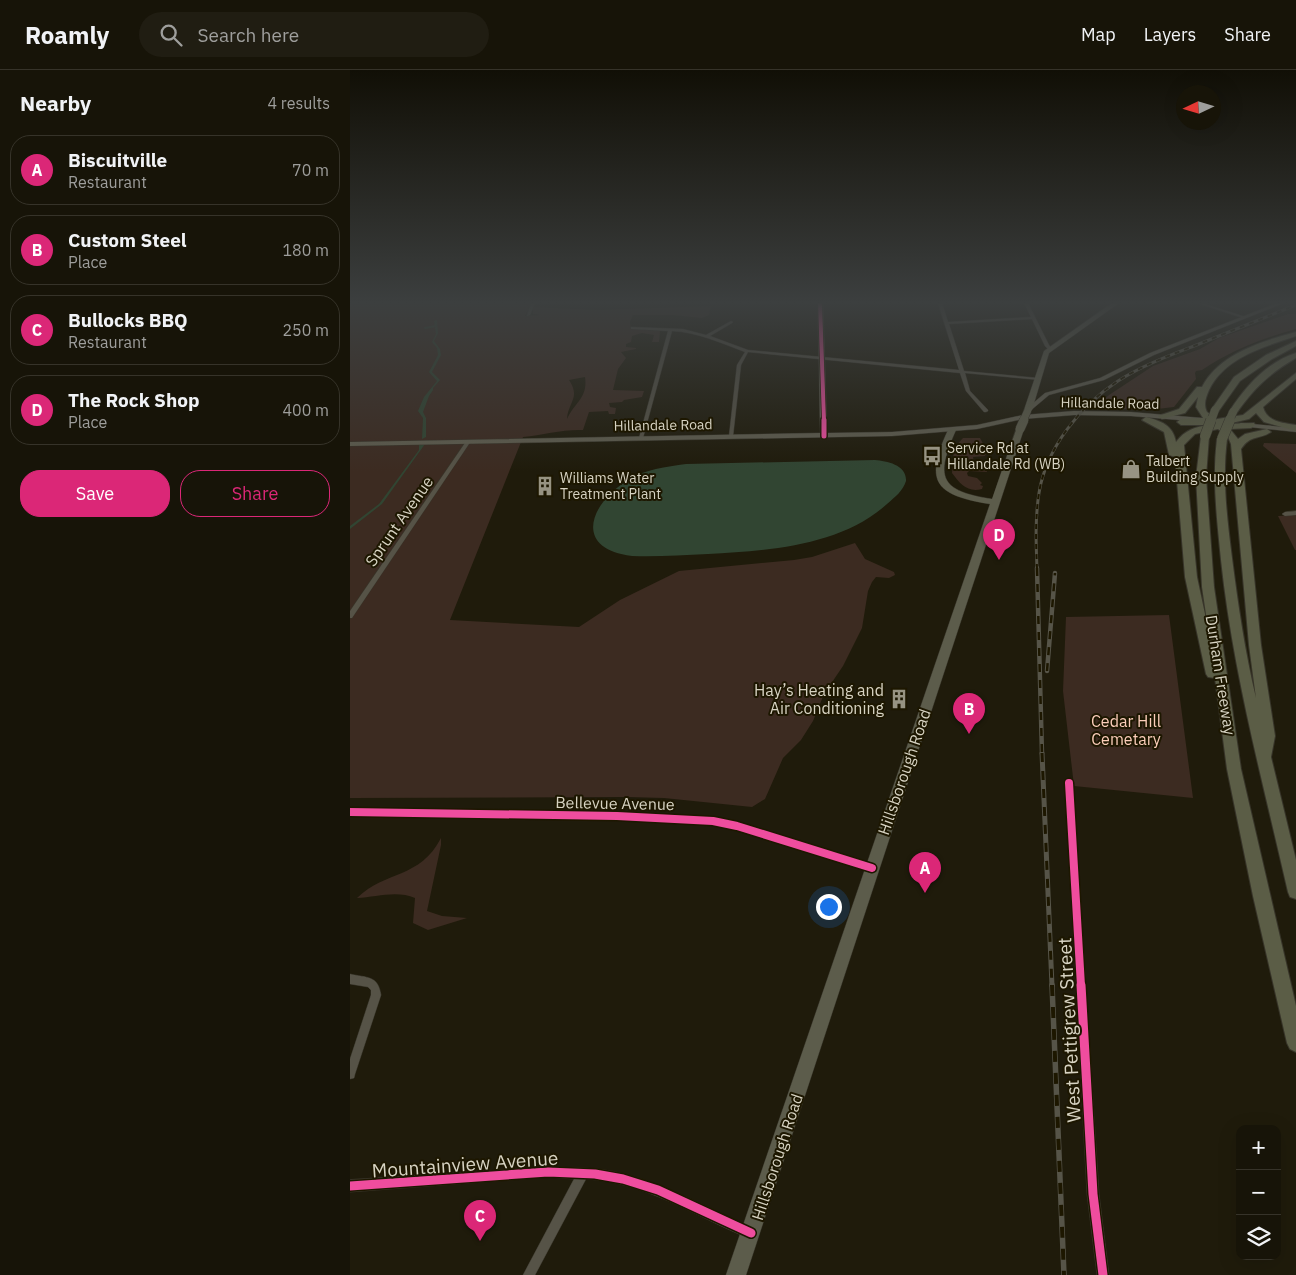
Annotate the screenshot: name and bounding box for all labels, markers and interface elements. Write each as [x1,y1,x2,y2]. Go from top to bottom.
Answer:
search box [139,12,489,57]
text: Roamly [25,19,109,51]
icon: search [157,21,185,49]
text: Search here [197,23,299,47]
text: Map [1081,23,1116,46]
text: Layers [1144,23,1196,46]
text: Share [1224,23,1271,46]
north arrow [1176,85,1221,130]
text: Nearby [20,89,91,117]
text: 4 results [267,93,330,113]
text: Biscuitville [68,148,167,172]
text: A [32,160,42,180]
text: 70 m [292,160,329,180]
text: Restaurant [68,172,147,192]
text: Custom Steel [68,228,187,252]
text: B [32,240,42,260]
text: 180 m [282,240,329,260]
text: Place [68,252,107,272]
text: Bullocks BBQ [68,308,188,332]
text: C [32,320,42,340]
text: 250 m [282,320,329,340]
text: Restaurant [68,332,147,352]
text: The Rock Shop [68,388,200,412]
street label: Hillandale Road [1060,393,1160,413]
text: D [31,400,43,420]
text: 400 m [282,400,329,420]
text: Place [68,412,107,432]
street label: Hillandale Road [613,415,713,435]
place label: Service Rd at Hillandale Rd (WB) [947,439,1065,473]
bus stop icon: Service Rd at Hillandale Rd (WB) [921,445,943,467]
place label: Talbert Building Supply [1146,452,1244,486]
shop icon: Talbert Building Supply [1120,458,1142,480]
place label: Williams Water Treatment Plant [560,469,661,503]
button: Save [20,470,170,517]
button: Share [180,470,330,517]
street label: Sprunt Avenue [361,472,438,570]
building icon: Williams Water Treatment Plant [534,475,556,497]
pin: D [983,519,1015,560]
street label: Durham Freeway [1202,613,1240,737]
place label: Hay’s Heating and Air Conditioning [754,680,885,718]
building icon: Hay’s Heating and Air Conditioning [888,688,910,710]
pin: B [953,693,985,734]
street label: Hillsborough Road [873,706,935,838]
park label: Cedar Hill Cemetary [1091,711,1161,749]
street label: Bellevue Avenue [555,792,675,814]
pin: A [909,852,941,893]
your location [816,894,842,920]
street label: West Pettigrew Street [1052,937,1086,1123]
street label: Hillsborough Road [747,1091,807,1223]
map controls [1236,1125,1281,1260]
button: + [1236,1125,1281,1170]
street label: Mountainview Avenue [371,1146,559,1182]
button: − [1236,1170,1281,1215]
pin: C [464,1200,496,1241]
button: layers [1236,1215,1281,1260]

